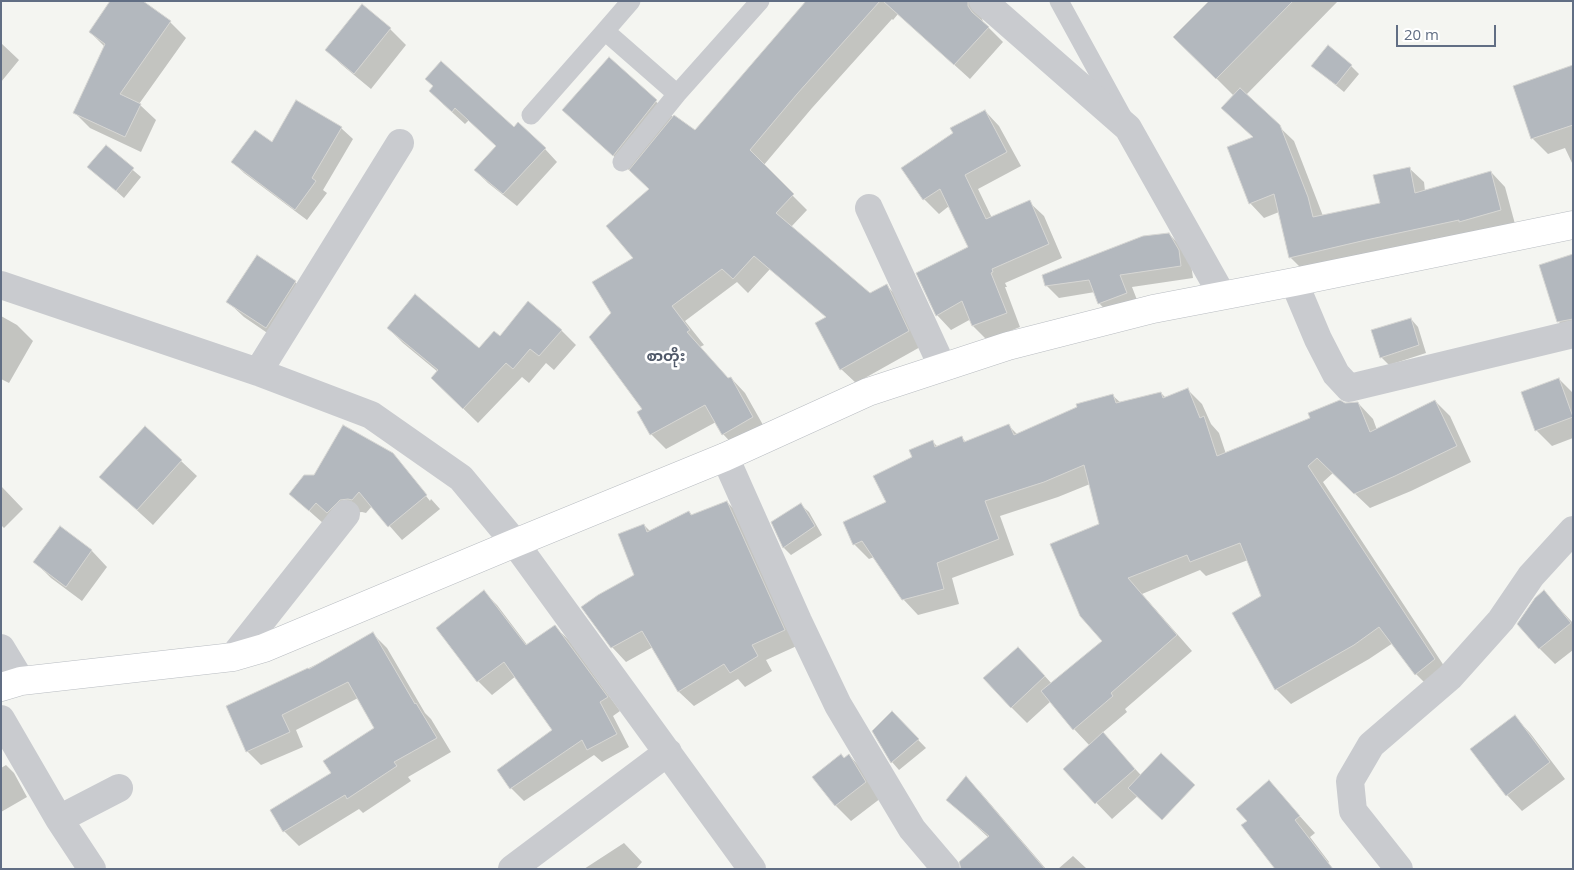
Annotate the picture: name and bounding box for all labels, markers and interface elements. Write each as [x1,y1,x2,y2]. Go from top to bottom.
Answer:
scale bar [1399,15,1499,47]
text: 20 m [1404,24,1439,44]
district label: စာတိုး [647,348,685,366]

